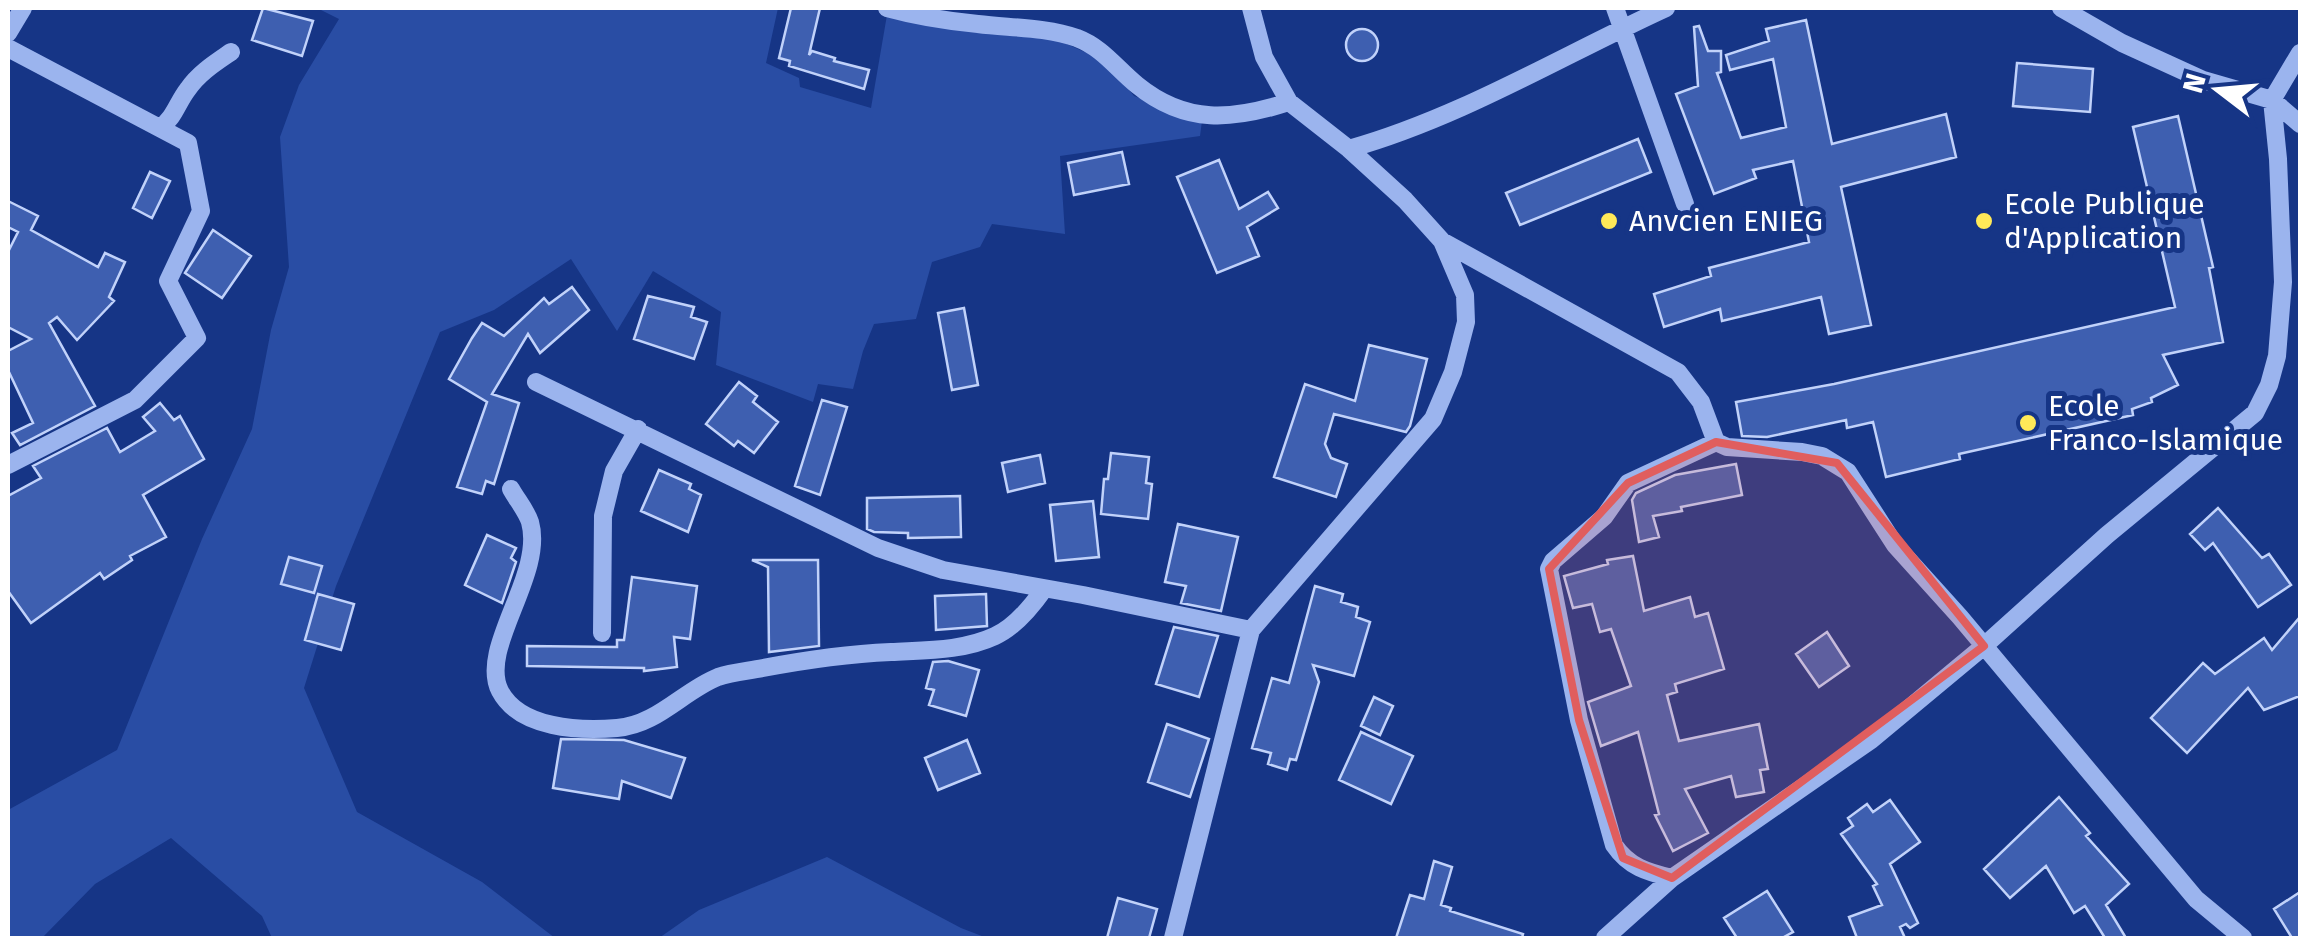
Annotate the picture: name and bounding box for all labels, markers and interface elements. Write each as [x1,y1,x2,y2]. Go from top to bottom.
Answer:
north arrow [2168,40,2268,140]
text: N [2176,70,2213,97]
place label: Ecole Publique d'Application [2004,186,2205,256]
place label: Anvcien ENIEG [1629,203,1823,239]
marker: Anvcien ENIEG [1598,210,1620,232]
marker: Ecole Publique d'Application [1973,210,1995,232]
place label: Ecole Franco-Islamique [2048,388,2283,458]
marker: Ecole Franco-Islamique [2017,412,2039,434]

